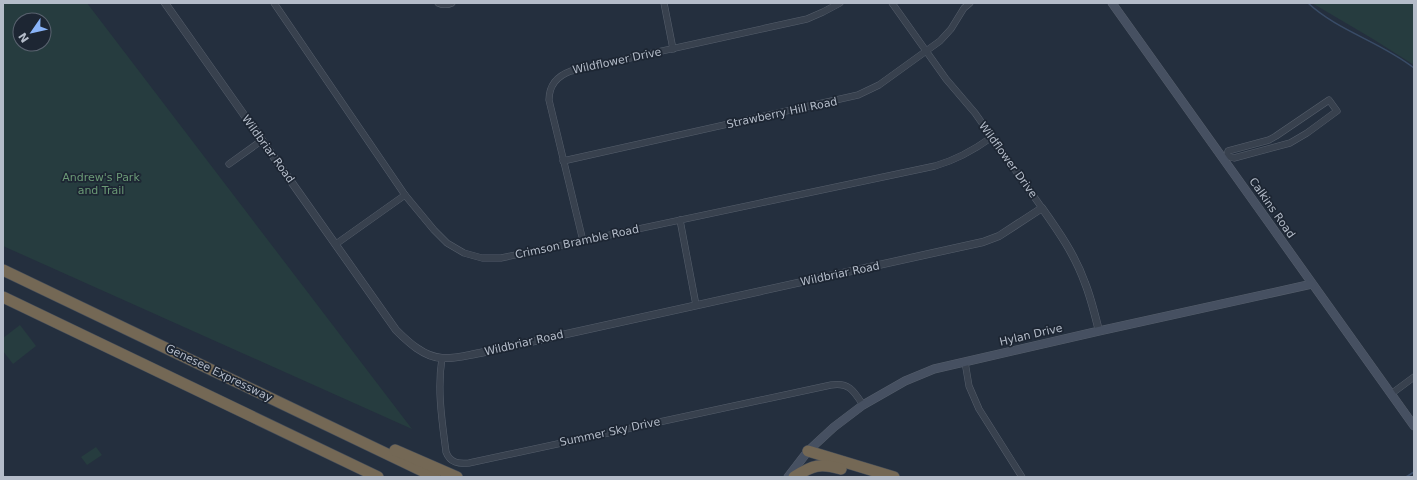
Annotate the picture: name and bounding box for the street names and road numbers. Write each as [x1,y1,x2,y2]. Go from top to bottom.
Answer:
street label: Wildflower Drive [571,45,663,77]
street label: Strawberry Hill Road [726,95,838,131]
street label: Wildbriar Road [239,113,297,185]
street label: Wildflower Drive [976,120,1040,201]
street label: Calkins Road [1246,175,1298,241]
street label: Crimson Bramble Road [514,223,640,261]
street label: Wildbriar Road [799,259,881,289]
street label: Hylan Drive [998,321,1064,349]
street label: Wildbriar Road [483,328,565,358]
street label: Genesee Expressway [164,342,275,405]
street label: Summer Sky Drive [559,415,662,449]

